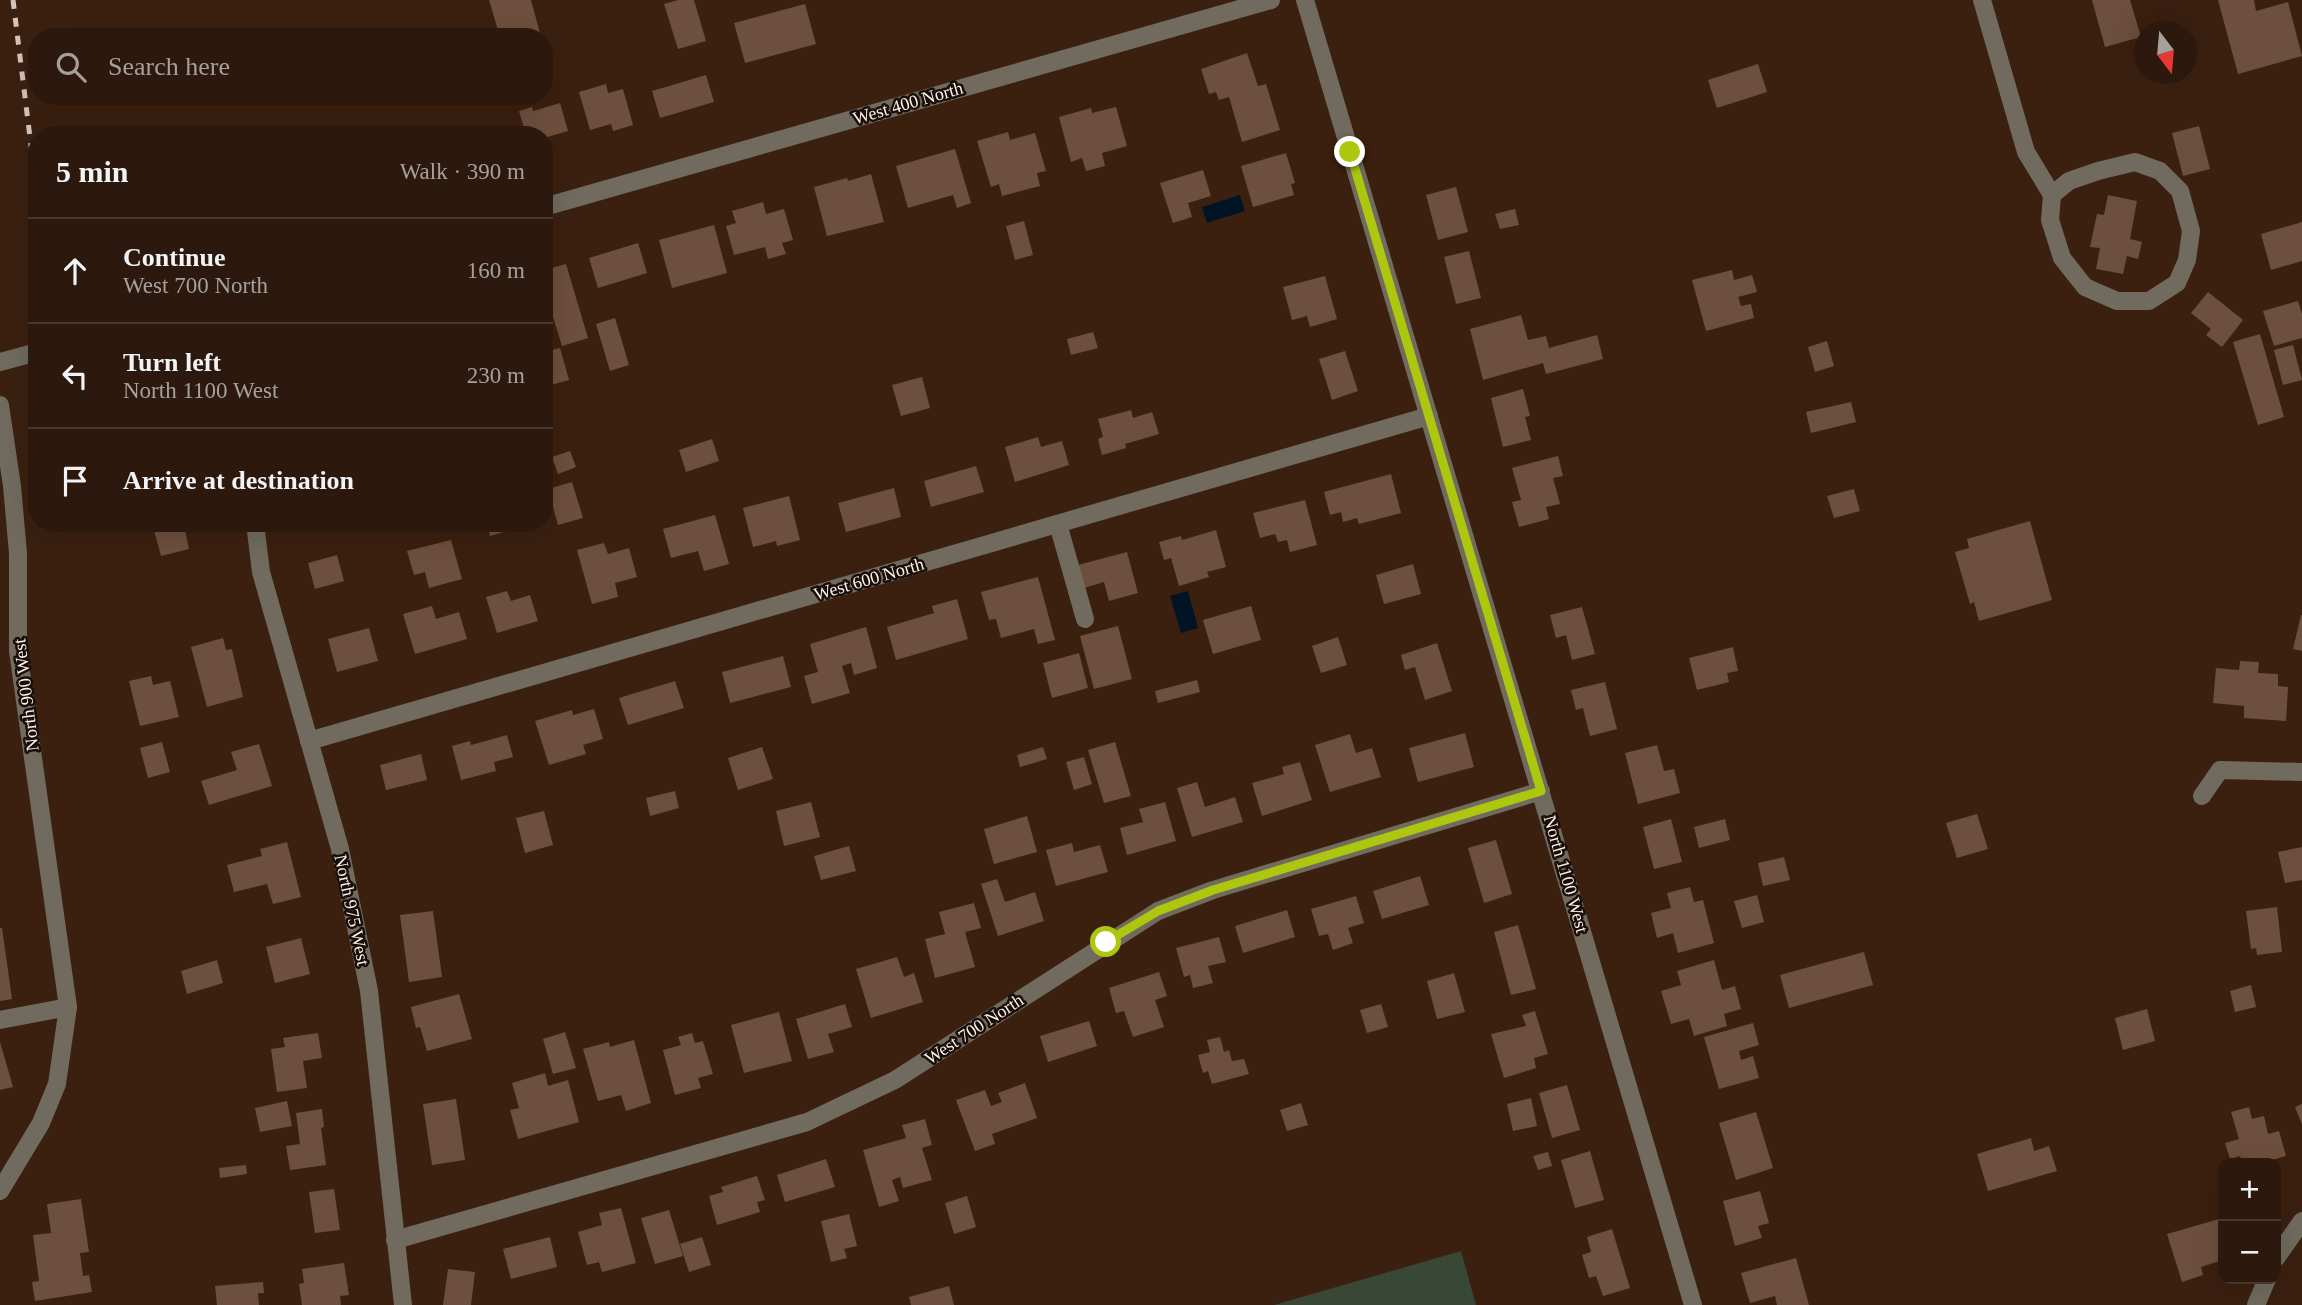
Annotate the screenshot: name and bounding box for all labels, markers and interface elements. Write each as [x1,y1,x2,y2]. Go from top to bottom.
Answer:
north arrow [2134,21,2197,84]
search box [28,28,553,105]
icon: search [52,48,90,86]
text: Search here [108,52,230,81]
street label: West 400 North [851,78,965,128]
route end [1334,136,1365,167]
text: 5 min [56,155,129,188]
text: Walk · 390 m [400,159,525,184]
text: Continue [123,243,226,272]
icon: ahead [56,252,94,290]
text: 160 m [467,258,525,283]
text: West 700 North [123,273,268,298]
text: Turn left [123,348,221,377]
icon: left [56,357,94,395]
text: 230 m [467,363,525,388]
text: North 1100 West [123,378,278,403]
icon: arrive [56,462,94,500]
text: Arrive at destination [123,466,354,495]
street label: West 600 North [812,554,926,604]
street label: North 900 West [9,638,43,752]
street label: North 1100 West [1540,813,1592,935]
street label: North 975 West [330,853,374,967]
route start [1090,926,1121,957]
street label: West 700 North [921,990,1027,1068]
map controls [2218,1158,2281,1284]
button: + [2218,1158,2281,1221]
button: − [2218,1221,2281,1284]

